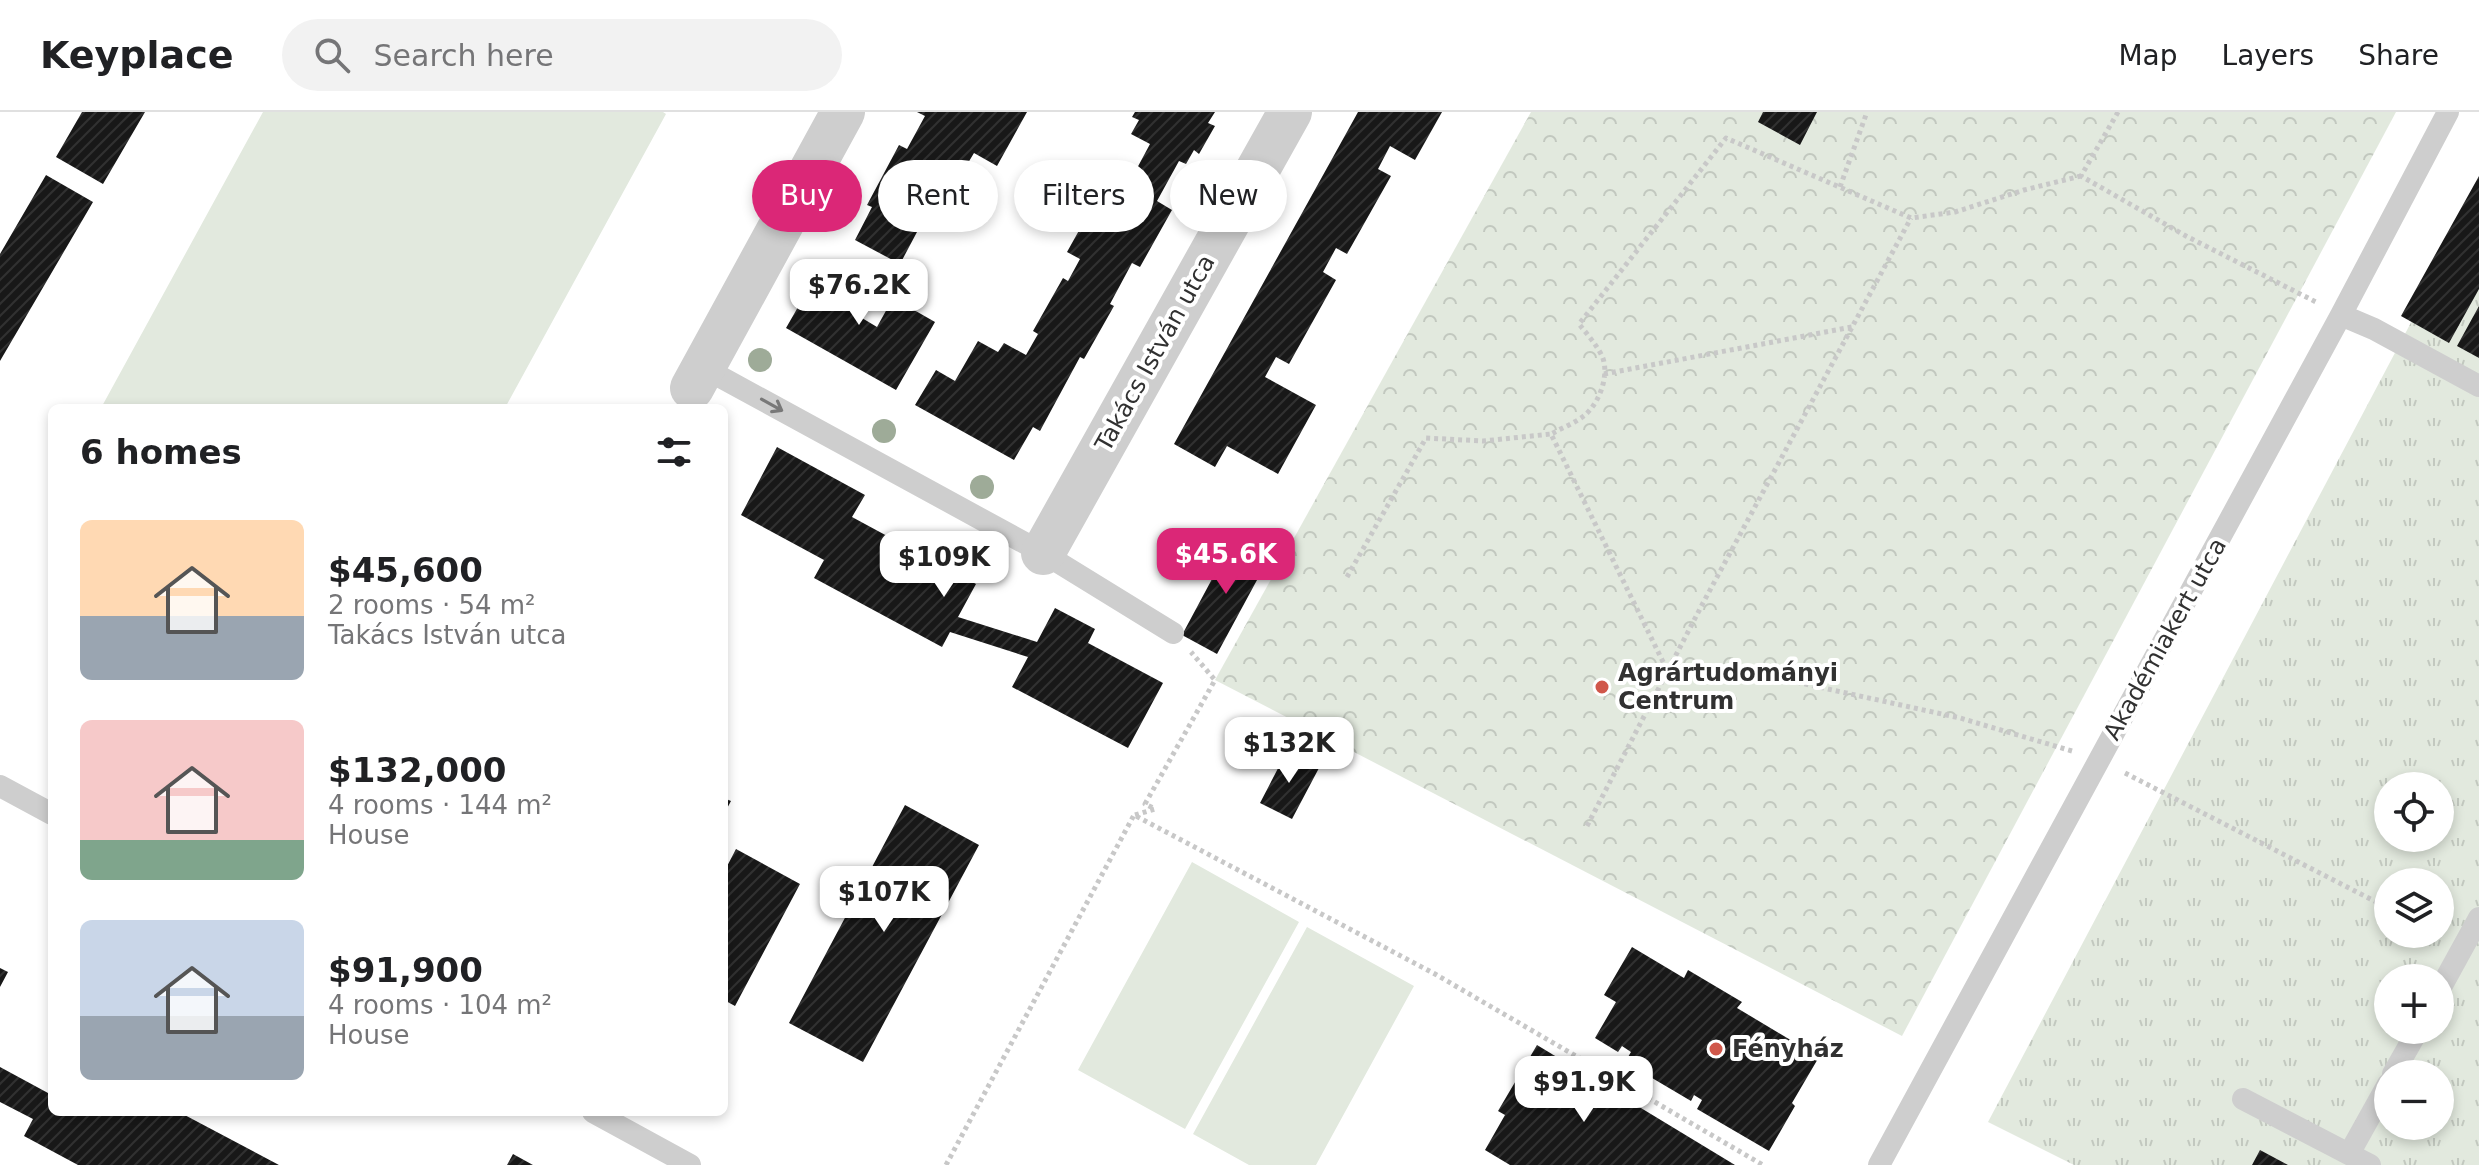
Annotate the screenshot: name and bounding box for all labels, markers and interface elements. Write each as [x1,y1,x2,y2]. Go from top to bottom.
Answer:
search box [282,19,842,91]
text: Keyplace [40,33,234,77]
icon: search [310,33,354,77]
text: Search here [374,38,554,73]
text: Map [2118,39,2178,72]
text: Layers [2222,39,2314,72]
text: Share [2358,39,2439,72]
chip: Buy [752,160,862,232]
chip: Rent [878,160,998,232]
chip: Filters [1014,160,1154,232]
chip: New [1170,160,1287,232]
street label: Takács István utca [1089,250,1221,457]
pin: $76.2K [794,259,924,327]
text: $76.2K [808,270,910,300]
one-way arrow [760,397,783,413]
icon: filters [652,430,696,474]
text: 6 homes [80,432,242,472]
pin: $45.6K [1161,528,1291,596]
pin: $109K [888,531,1000,599]
street label: Akadémiakert utca [2098,533,2232,745]
text: $45.6K [1175,539,1277,569]
text: $109K [898,542,990,572]
text: $45,600 [328,550,483,590]
icon: home [144,552,240,648]
text: 2 rooms · 54 m² [328,590,536,620]
text: Takács István utca [328,620,567,650]
place label: Agrártudományi Centrum [1618,659,1838,715]
marker: Agrártudományi Centrum [1593,678,1611,696]
pin: $132K [1233,717,1345,785]
text: $132K [1243,728,1335,758]
text: $132,000 [328,750,507,790]
icon: home [144,752,240,848]
map controls [2374,772,2454,1140]
button: locate [2374,772,2454,852]
text: 4 rooms · 144 m² [328,790,552,820]
text: House [328,820,409,850]
pin: $107K [828,866,940,934]
button: layers [2374,868,2454,948]
text: $107K [838,877,930,907]
text: $91,900 [328,950,483,990]
icon: home [144,952,240,1048]
button: + [2374,964,2454,1044]
text: 4 rooms · 104 m² [328,990,552,1020]
text: House [328,1020,409,1050]
place label: Fényház [1732,1035,1844,1063]
marker: Fényház [1707,1040,1725,1058]
pin: $91.9K [1519,1056,1649,1124]
button: − [2374,1060,2454,1140]
text: $91.9K [1533,1067,1635,1097]

